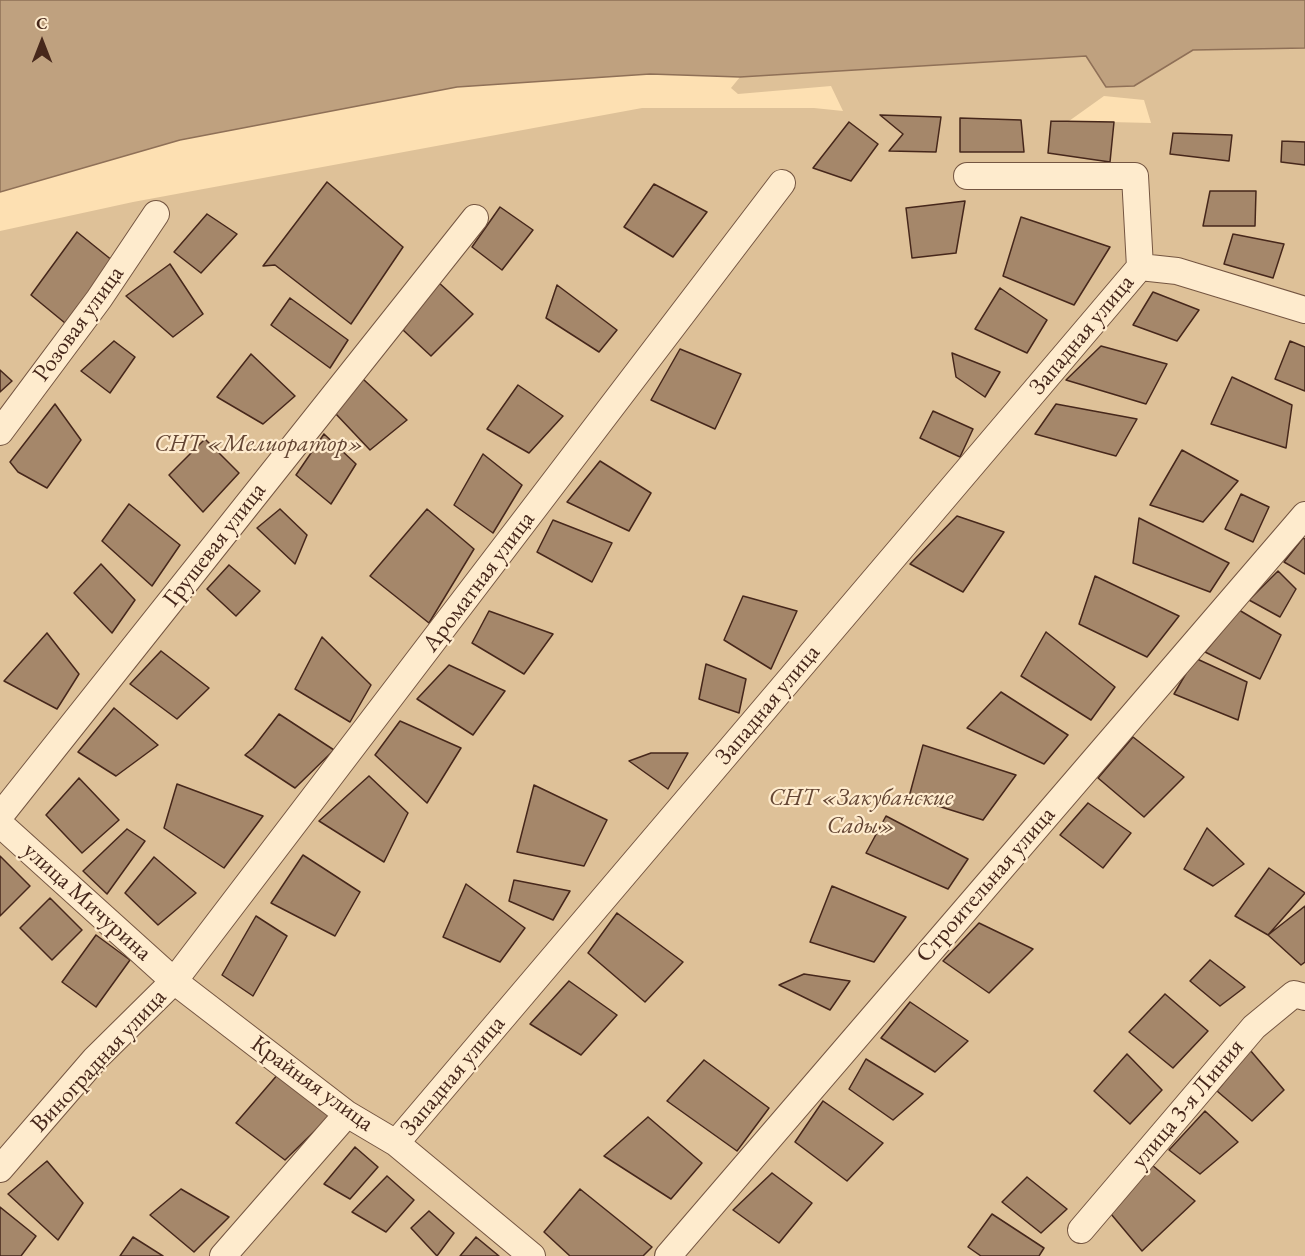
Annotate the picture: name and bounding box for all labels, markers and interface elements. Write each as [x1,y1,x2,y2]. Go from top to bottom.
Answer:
north arrow [12,12,72,72]
text: С [36,13,48,34]
street label: Розовая улица [27,261,131,387]
street label: Западная улица [1023,269,1141,401]
park label: СНТ «Мелиоратор» [154,430,364,458]
street label: Грушевая улица [158,477,272,613]
street label: Ароматная улица [417,506,541,658]
street label: Западная улица [709,639,827,771]
park label: СНТ «Закубанские Сады» [769,784,953,840]
street label: Строительная улица [910,801,1062,969]
street label: улица Мичурина [17,837,157,967]
street label: Виноградная улица [25,983,173,1139]
street label: Западная улица [394,1010,512,1142]
street label: Крайняя улица [245,1030,379,1138]
street label: улица 3-я Линия [1126,1033,1250,1175]

